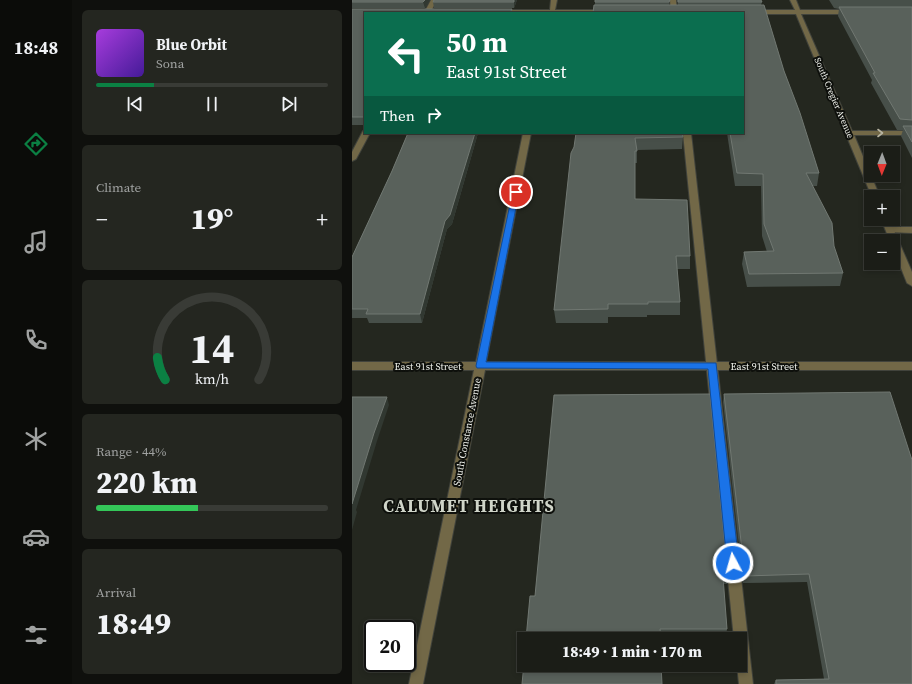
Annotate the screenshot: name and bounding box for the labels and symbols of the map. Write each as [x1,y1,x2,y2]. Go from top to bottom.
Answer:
street label: South Cregier Avenue [812,56,857,141]
one-way arrow [877,129,883,137]
north arrow [864,146,900,182]
pin [499,175,533,209]
street label: East 91st Street [395,360,462,373]
street label: East 91st Street [731,360,798,373]
street label: South Constance Avenue [450,377,484,487]
district label: CALUMET HEIGHTS [383,494,555,518]
position arrow [712,542,754,584]
speed limit sign: 20 [364,620,416,672]

